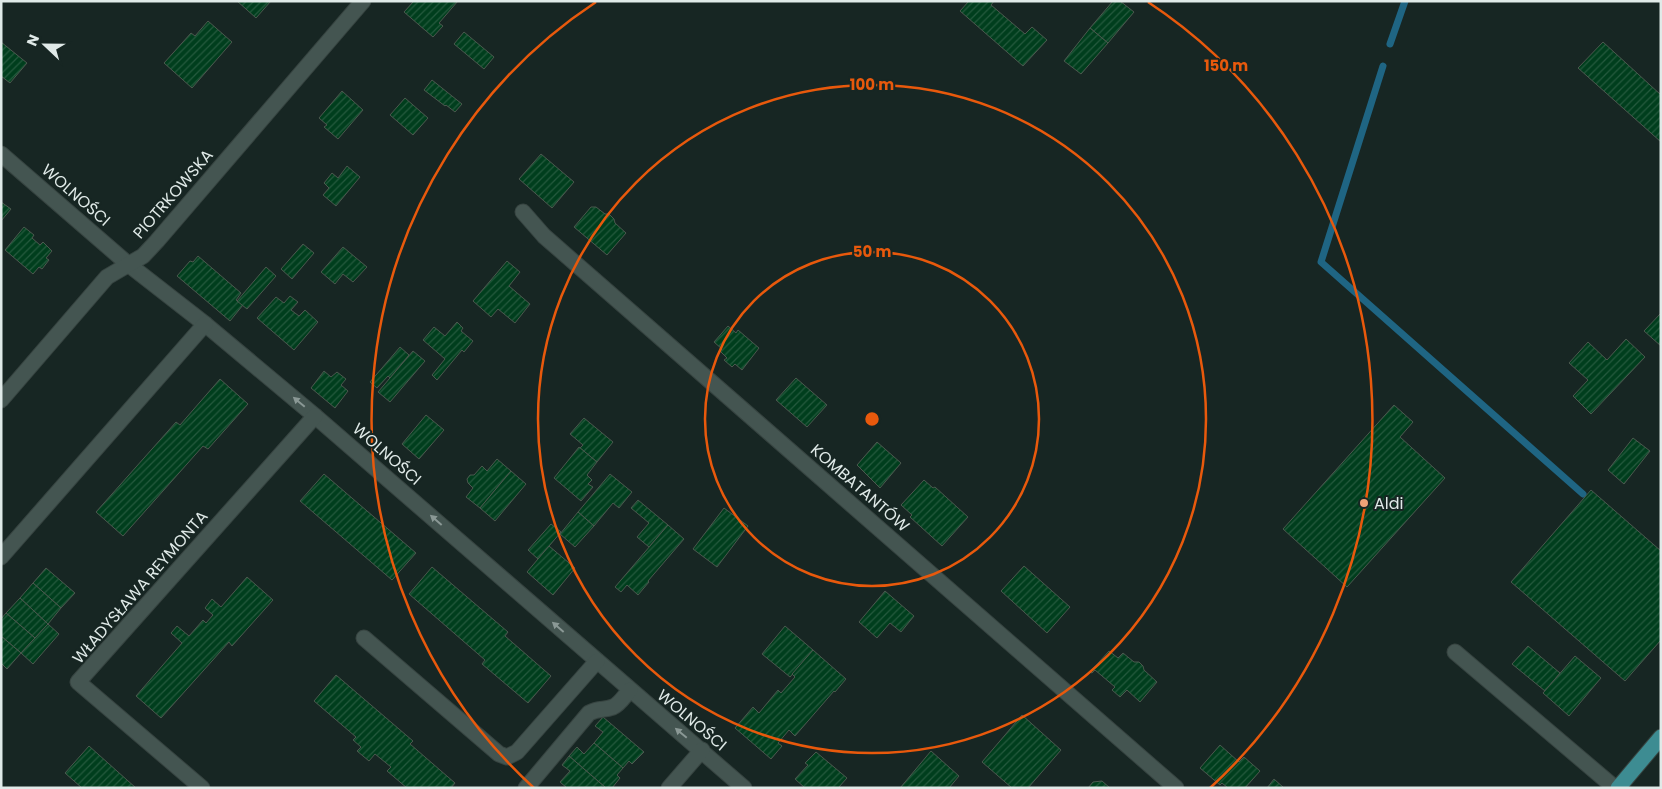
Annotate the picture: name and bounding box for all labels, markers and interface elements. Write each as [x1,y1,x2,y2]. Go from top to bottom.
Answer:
north arrow [20,20,70,70]
text: N [22,32,44,49]
text: 150 m [1204,55,1248,76]
text: 100 m [850,74,894,95]
street label: PIOTRKOWSKA [128,144,218,244]
street label: WOLNOŚCI [37,159,115,231]
text: 50 m [853,241,891,262]
one-way arrow [293,397,306,408]
centre of rings [863,410,881,428]
street label: WOLNOŚCI [348,418,426,490]
street label: KOMBATANTÓW [806,439,915,538]
place label: Aldi [1374,492,1403,515]
marker: Aldi [1358,497,1370,509]
street label: WŁADYSŁAWA REYMONTA [67,505,213,669]
one-way arrow [430,514,442,526]
one-way arrow [552,621,564,633]
street label: WOLNOŚCI [652,684,732,756]
one-way arrow [675,727,688,738]

